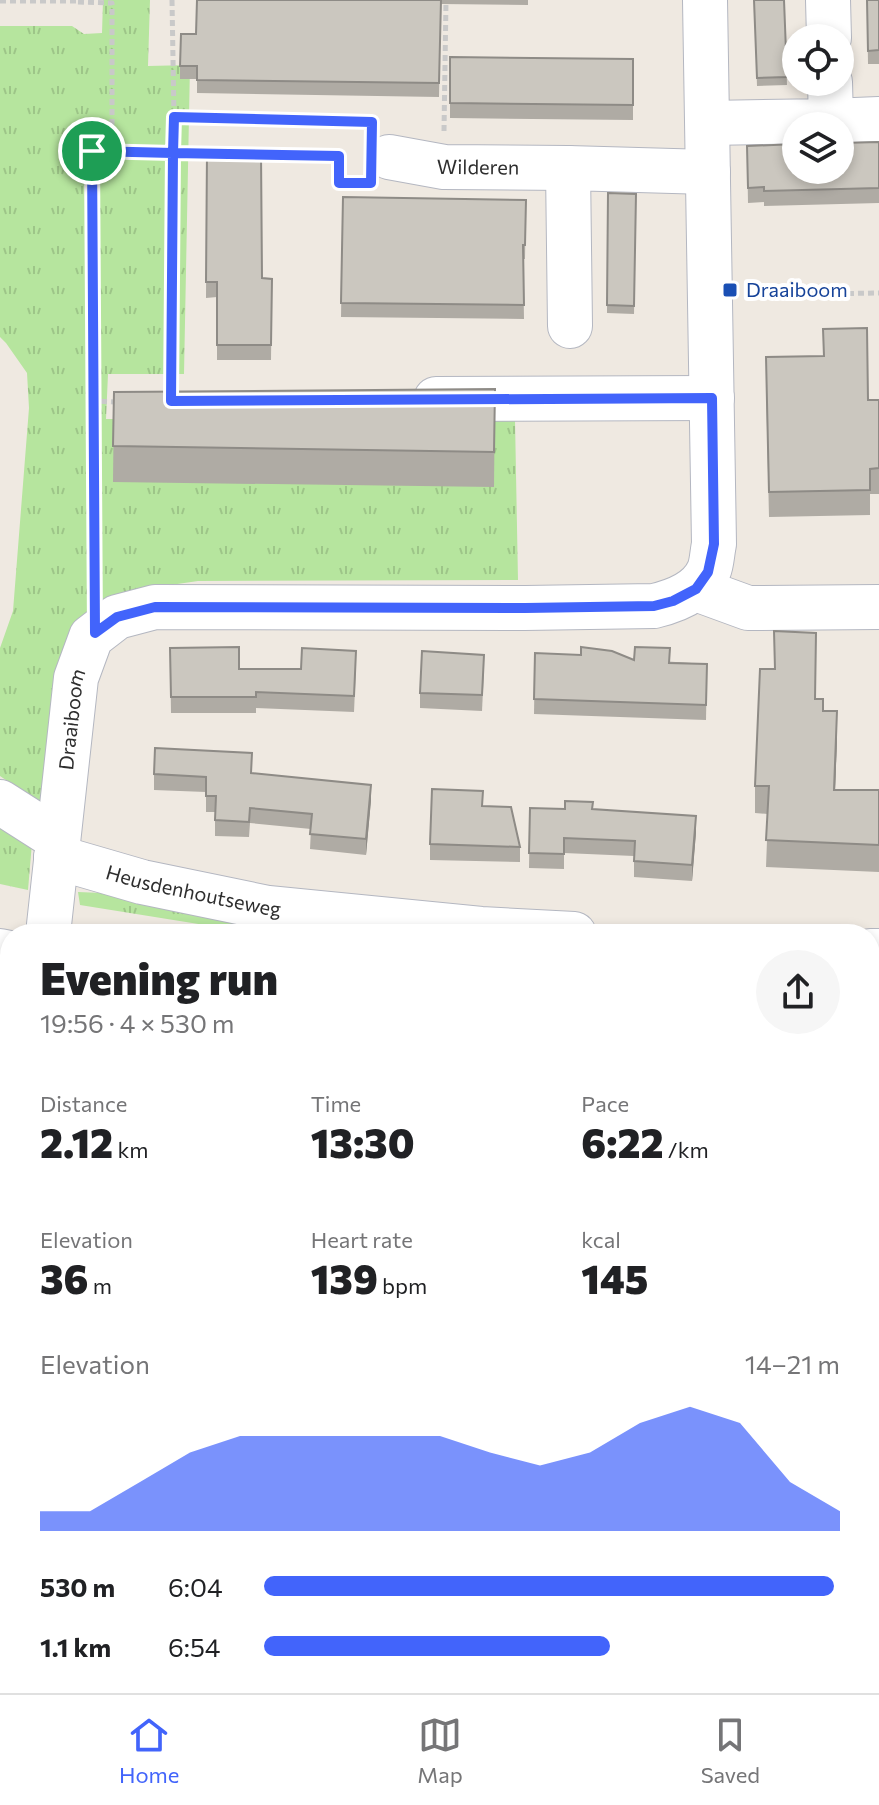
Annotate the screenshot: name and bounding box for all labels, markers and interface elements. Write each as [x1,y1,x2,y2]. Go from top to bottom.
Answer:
map controls [782,24,854,184]
button: locate [782,24,854,96]
button: layers [782,112,854,184]
pin [58,117,126,185]
icon: arrive [70,129,114,173]
street label: Wilderen [437,154,519,179]
place label: Draaiboom [746,277,848,301]
marker: Draaiboom [721,281,739,299]
street label: Draaiboom [53,665,90,771]
street label: Heusdenhoutseweg [103,859,283,920]
text: Evening run [40,950,278,1004]
button: share [756,950,840,1034]
text: 19:56 · 4 × 530 m [40,1007,235,1038]
text: Distance [40,1090,127,1117]
text: Time [311,1090,361,1117]
text: Pace [581,1090,629,1117]
text: 2.12 [40,1117,113,1166]
text: 13:30 [311,1117,415,1166]
text: 6:22 [581,1117,664,1166]
text: km [113,1136,149,1163]
text: /km [664,1136,709,1163]
text: Elevation [40,1226,133,1253]
text: Heart rate [311,1226,413,1253]
text: kcal [581,1226,621,1253]
text: 36 [40,1253,88,1302]
text: 139 [311,1253,378,1302]
text: 145 [581,1253,648,1302]
text: m [88,1272,112,1299]
text: bpm [378,1272,427,1299]
text: Elevation [40,1348,150,1379]
text: 14–21 m [745,1348,840,1379]
text: 530 m [40,1571,115,1602]
text: 6:04 [168,1571,222,1602]
text: 1.1 km [40,1631,111,1662]
text: 6:54 [168,1631,220,1662]
tab: Home [119,1713,179,1788]
tab: Map [417,1713,463,1788]
tab: Saved [701,1713,760,1788]

